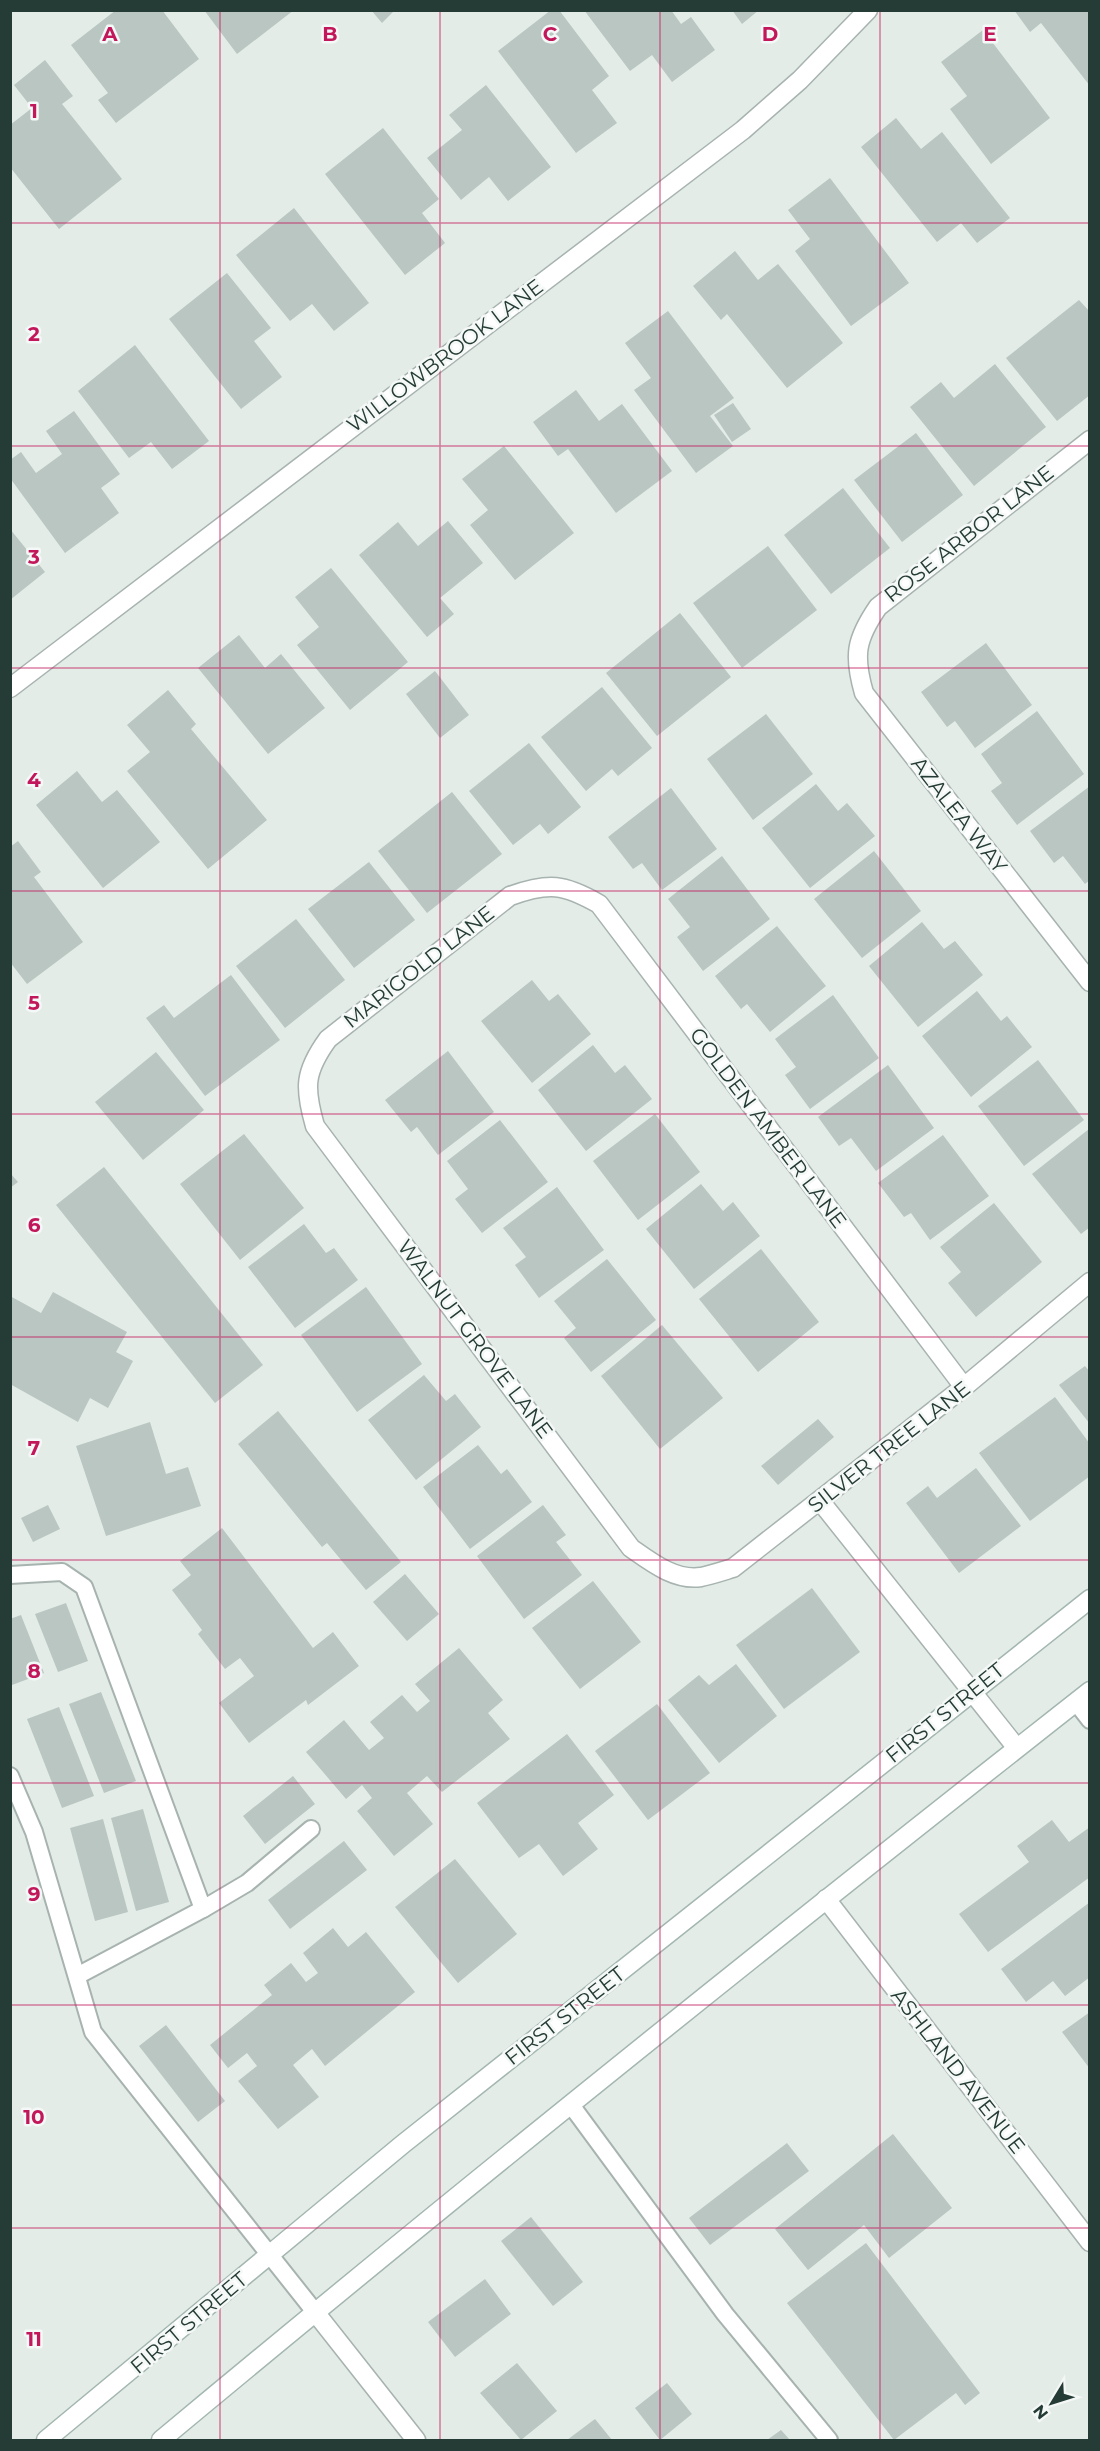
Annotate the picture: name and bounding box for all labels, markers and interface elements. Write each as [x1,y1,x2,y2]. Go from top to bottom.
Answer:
text: A [101,22,118,46]
text: B [322,22,338,46]
text: C [543,22,558,46]
text: D [762,22,778,46]
text: E [983,22,997,46]
text: 1 [30,99,38,123]
street label: WILLOWBROOK LANE [342,274,548,438]
text: 2 [28,322,40,346]
street label: ROSE ARBOR LANE [879,460,1058,608]
text: 3 [27,545,40,569]
street label: AZALEA WAY [906,752,1013,878]
text: 4 [27,768,41,792]
street label: MARIGOLD LANE [338,900,499,1033]
text: 5 [28,991,40,1015]
street label: GOLDEN AMBER LANE [685,1023,852,1233]
text: 6 [28,1213,41,1237]
street label: WALNUT GROVE LANE [393,1235,558,1443]
street label: SILVER TREE LANE [803,1376,975,1518]
text: 7 [28,1436,40,1460]
street label: FIRST STREET [880,1657,1009,1768]
text: 8 [27,1659,41,1683]
text: 9 [28,1882,40,1906]
street label: FIRST STREET [500,1961,630,2070]
street label: ASHLAND AVENUE [886,1983,1031,2158]
text: 10 [23,2105,45,2129]
street label: FIRST STREET [125,2266,252,2379]
text: 11 [26,2327,42,2351]
north arrow [1022,2373,1082,2433]
text: N [1029,2401,1052,2423]

